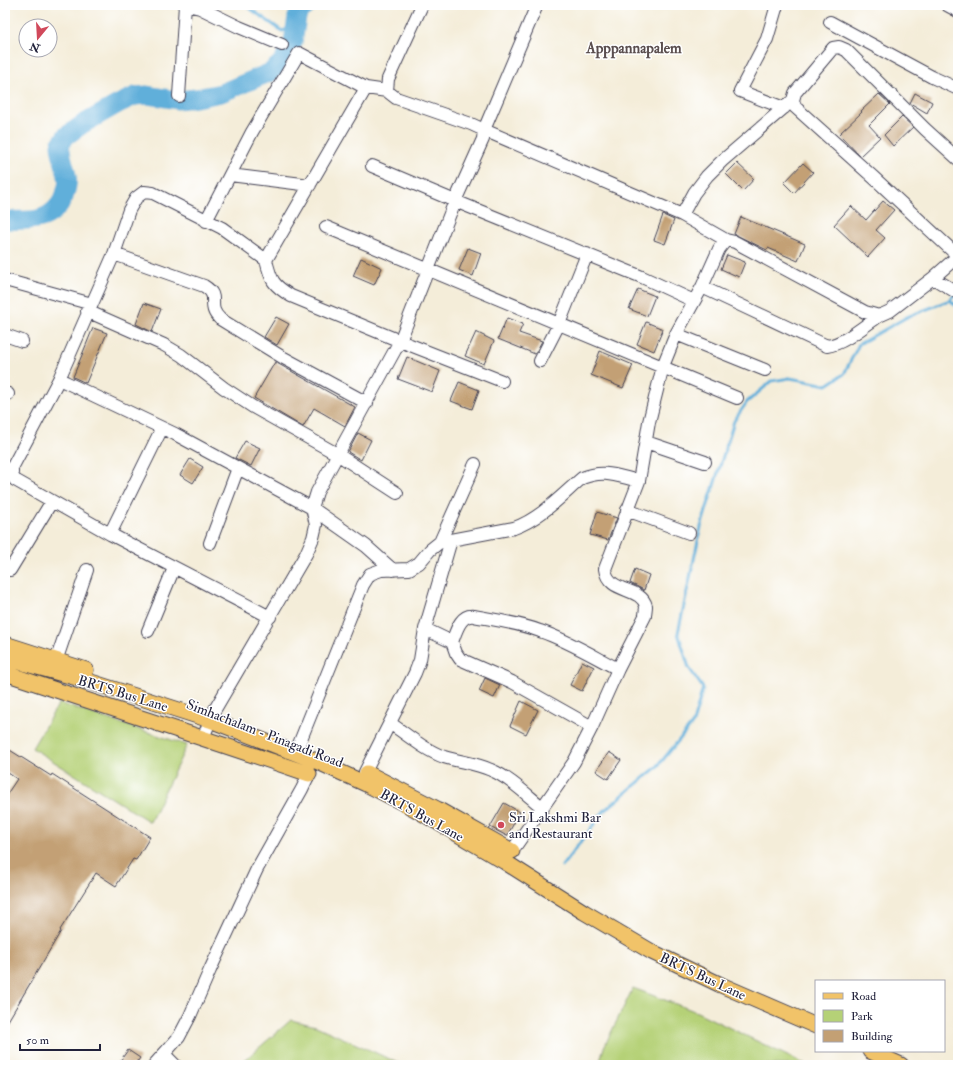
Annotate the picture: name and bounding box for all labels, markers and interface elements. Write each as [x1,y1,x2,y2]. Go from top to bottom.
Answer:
north arrow [18,18,58,58]
text: N [27,39,43,55]
district label: Apppannapalem [585,39,682,59]
street label: BRTS Bus Lane [76,672,170,715]
street label: Simhachalam - Pinagadi Road [184,696,346,771]
street label: BRTS Bus Lane [377,785,467,846]
place label: Sri Lakshmi Bar and Restaurant [509,809,602,842]
marker: Sri Lakshmi Bar and Restaurant [496,820,506,830]
street label: BRTS Bus Lane [657,949,749,1004]
legend [815,980,945,1052]
text: Road [851,989,876,1004]
text: Park [851,1009,873,1024]
scale bar [20,1026,100,1052]
text: Building [851,1029,894,1044]
text: 50 m [26,1033,50,1048]

